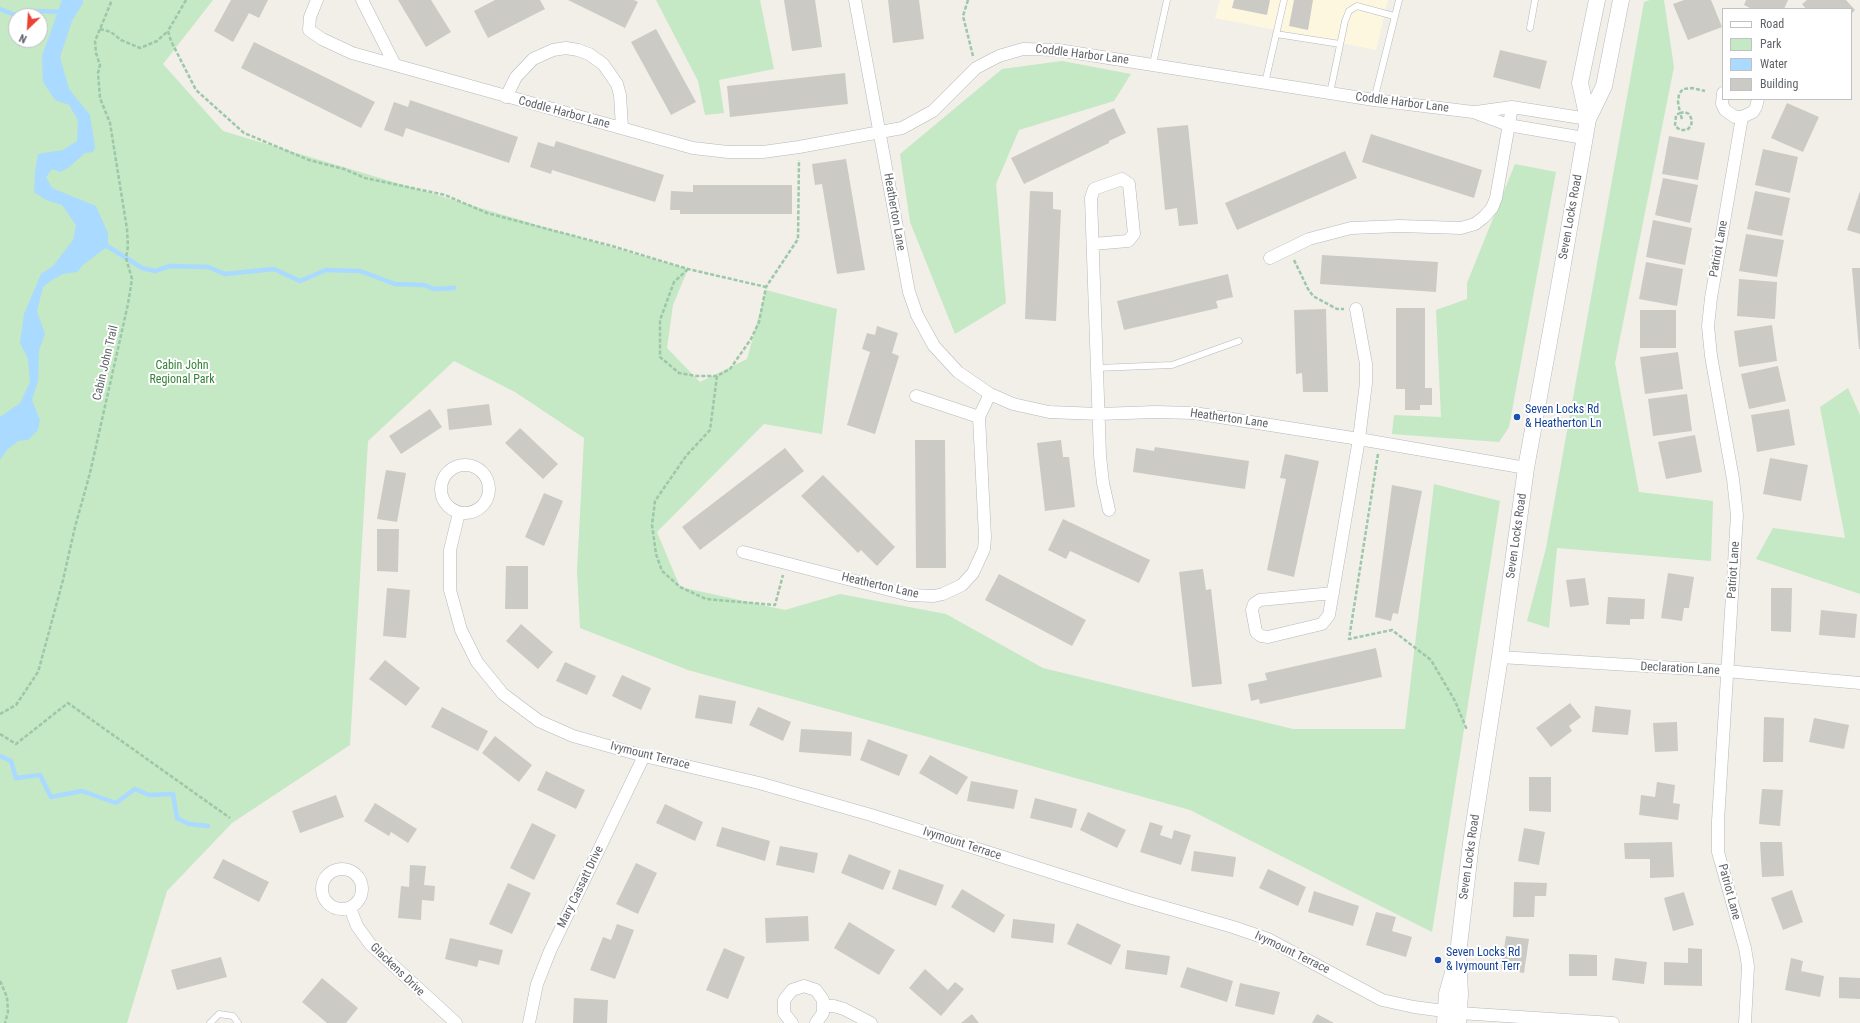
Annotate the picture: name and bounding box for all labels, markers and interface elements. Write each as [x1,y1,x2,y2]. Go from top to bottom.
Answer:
north arrow [8,8,48,48]
legend [1722,8,1852,100]
text: Road [1760,17,1784,31]
text: N [17,31,29,46]
text: Park [1760,37,1781,51]
street label: Coddle Harbor Lane [1034,42,1130,68]
text: Water [1760,57,1788,71]
text: Building [1760,77,1798,91]
street label: Coddle Harbor Lane [1354,90,1450,116]
street label: Coddle Harbor Lane [517,94,611,132]
street label: Heatherton Lane [880,172,908,252]
street label: Seven Locks Road [1556,173,1586,261]
street label: Patriot Lane [1707,219,1731,279]
street label: Cabin John Trail [90,324,122,402]
park label: Cabin John Regional Park [149,359,215,387]
place label: Seven Locks Rd & Heatherton Ln [1525,403,1602,431]
street label: Heatherton Lane [1189,406,1269,432]
marker: Seven Locks Rd & Heatherton Ln [1512,412,1522,422]
street label: Seven Locks Road [1504,492,1530,580]
street label: Patriot Lane [1725,541,1743,599]
street label: Heatherton Lane [840,570,920,602]
street label: Declaration Lane [1640,660,1720,678]
street label: Ivymount Terrace [609,739,691,773]
street label: Seven Locks Road [1457,813,1483,901]
street label: Ivymount Terrace [921,825,1003,863]
street label: Mary Cassatt Drive [555,844,607,930]
street label: Patriot Lane [1715,862,1743,922]
street label: Ivymount Terrace [1252,929,1332,977]
street label: Glackens Drive [367,940,427,1000]
place label: Seven Locks Rd & Ivymount Terr [1446,946,1520,974]
marker: Seven Locks Rd & Ivymount Terr [1433,955,1443,965]

